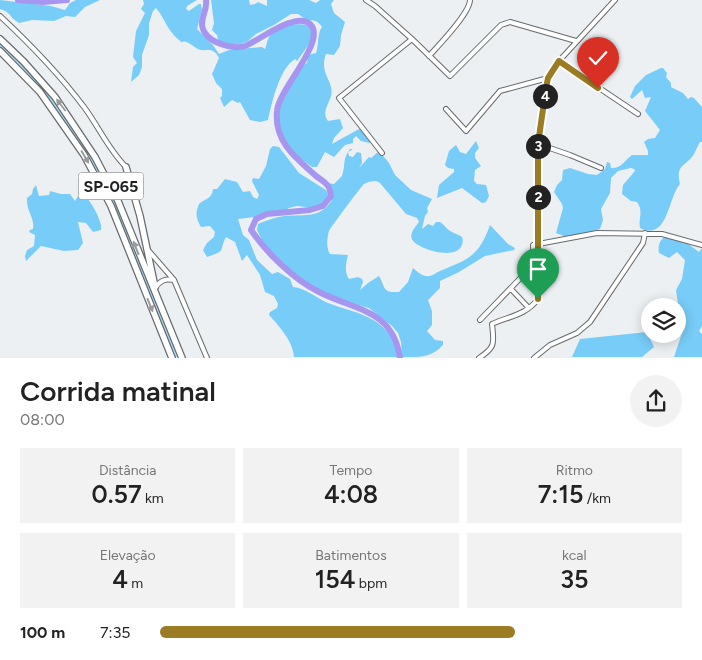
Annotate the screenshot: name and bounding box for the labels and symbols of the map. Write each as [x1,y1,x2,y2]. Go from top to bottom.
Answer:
pin [577,37,619,88]
pin: 4 [532,84,558,108]
one-way arrow [55,99,66,112]
pin: 3 [526,134,550,158]
one-way arrow [80,150,89,163]
road number: SP-065 [78,172,144,200]
pin: 2 [526,184,550,210]
one-way arrow [132,241,140,255]
pin [517,248,559,299]
one-way arrow [147,298,155,312]

